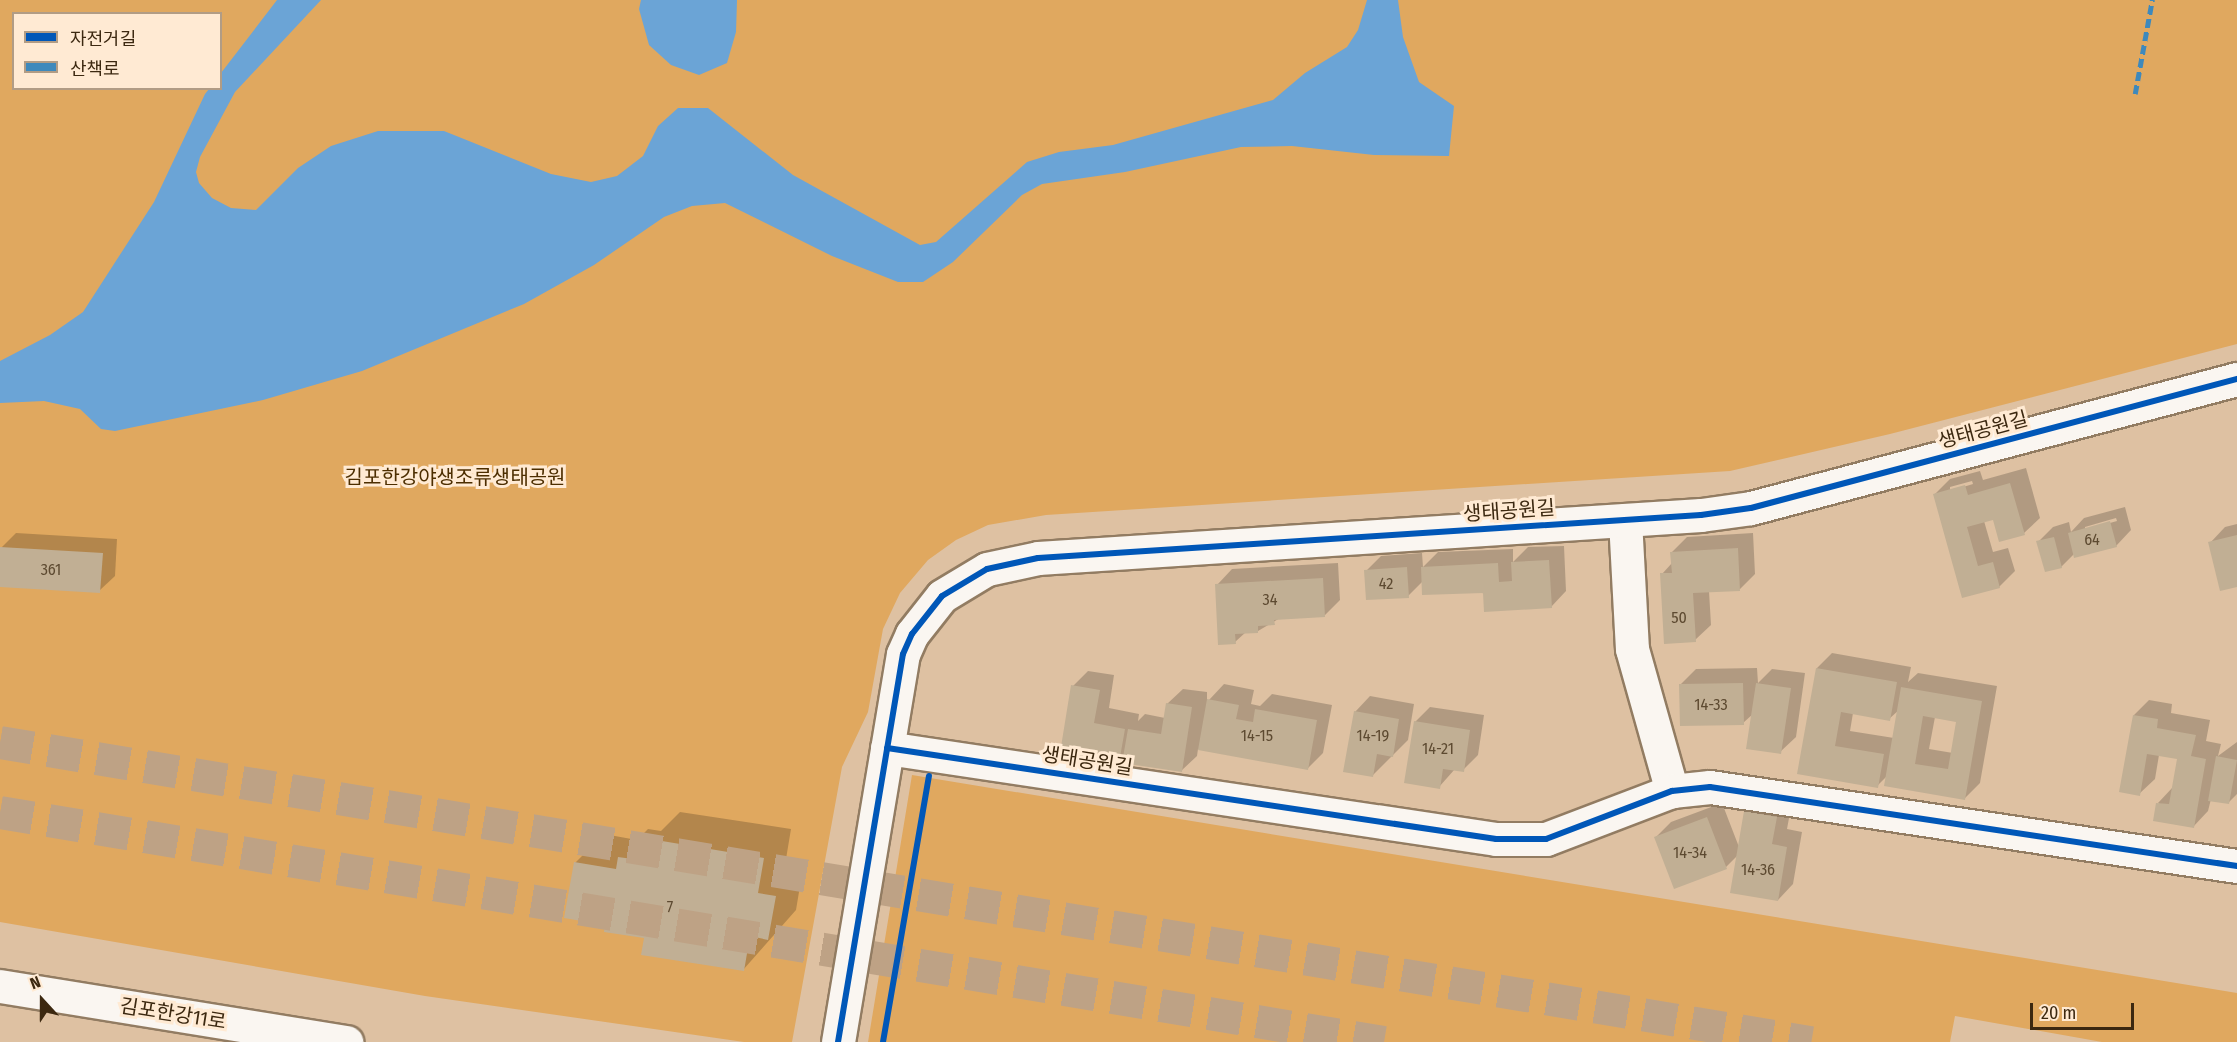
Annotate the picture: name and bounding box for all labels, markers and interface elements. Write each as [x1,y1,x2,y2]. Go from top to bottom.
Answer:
legend [12,12,222,90]
text: 자전거길 [70,28,136,50]
text: 산책로 [70,58,120,80]
street label: 생태공원길 [1935,407,2031,453]
park label: 김포한강야생조류생태공원 [345,465,565,489]
street label: 생태공원길 [1462,496,1556,526]
house number: 64 [2084,530,2100,550]
house number: 361 [41,560,61,580]
house number: 42 [1379,574,1393,594]
house number: 34 [1263,590,1277,610]
house number: 50 [1671,608,1687,628]
house number: 14-33 [1694,695,1728,715]
house number: 14-15 [1241,726,1273,746]
house number: 14-19 [1357,726,1389,746]
house number: 14-21 [1422,739,1454,759]
street label: 생태공원길 [1040,742,1134,780]
house number: 14-34 [1673,843,1707,863]
house number: 14-36 [1741,860,1775,880]
house number: 7 [667,897,673,917]
north arrow [12,970,72,1030]
text: N [27,972,43,993]
scale bar [2033,991,2136,1029]
street label: 김포한강11로 [118,994,228,1034]
text: 20 m [2041,1002,2076,1024]

